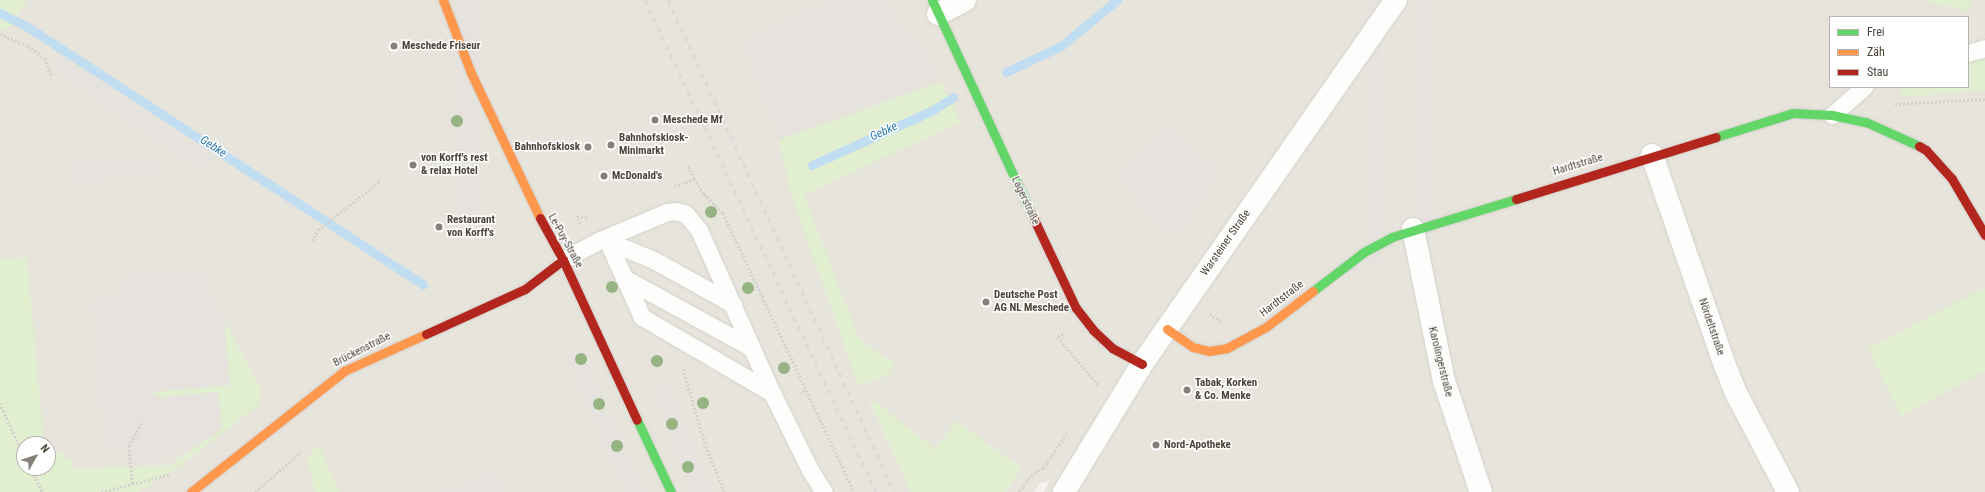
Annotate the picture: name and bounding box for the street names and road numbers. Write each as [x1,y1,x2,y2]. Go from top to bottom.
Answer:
street label: Hardtstraße [1551,151,1605,179]
street label: Lagerstraße [1008,175,1042,227]
street label: Warsteiner Straße [1198,208,1254,278]
street label: Le-Puy-Straße [545,212,585,270]
street label: Hardtstraße [1258,278,1306,320]
street label: Nördeltstraße [1695,297,1727,357]
street label: Karolingerstraße [1425,326,1455,398]
street label: Brückenstraße [331,330,393,370]

